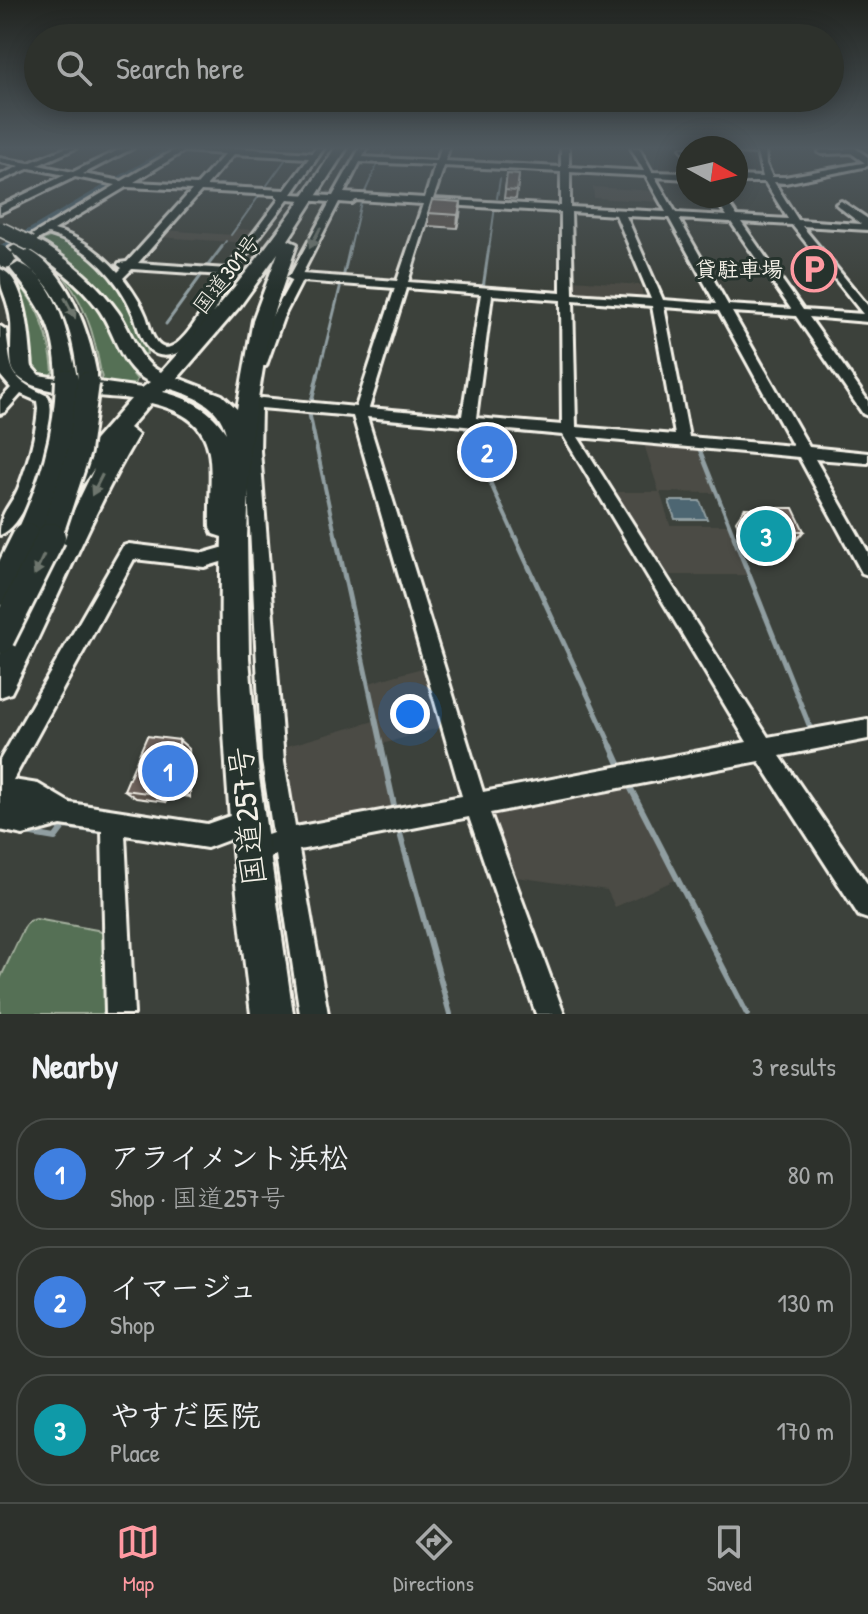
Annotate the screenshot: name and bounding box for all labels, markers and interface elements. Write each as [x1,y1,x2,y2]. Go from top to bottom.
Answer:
search box [24,24,844,112]
icon: search [52,46,96,90]
text: Search here [116,48,244,88]
north arrow [676,136,748,208]
one-way arrow [309,227,323,249]
street label: 国道301号 [185,228,267,320]
parking icon: 貸駐車場 [790,245,838,293]
place label: 貸駐車場 [695,254,783,284]
one-way arrow [63,297,77,320]
pin: 2 [461,422,513,482]
one-way arrow [90,474,103,497]
pin: 3 [740,506,792,566]
one-way arrow [32,553,46,576]
your location [390,694,430,734]
pin: 1 [142,741,194,801]
street label: 国道257号 [218,744,275,888]
text: Nearby [32,1043,118,1089]
text: 3 results [752,1049,836,1084]
text: アライメント浜松 [110,1137,349,1177]
text: 1 [55,1157,65,1192]
text: 80 m [787,1157,834,1192]
text: Shop · 国道257号 [110,1180,286,1215]
text: イマージュ [110,1267,258,1307]
text: 2 [54,1285,66,1320]
text: 130 m [778,1285,834,1320]
text: Shop [110,1307,154,1342]
text: やすだ医院 [110,1395,261,1435]
text: 3 [54,1413,66,1448]
text: 170 m [776,1413,834,1448]
text: Place [110,1435,160,1470]
tab: Map [116,1520,160,1598]
tab: Directions [393,1520,474,1598]
tab: Saved [707,1520,752,1598]

